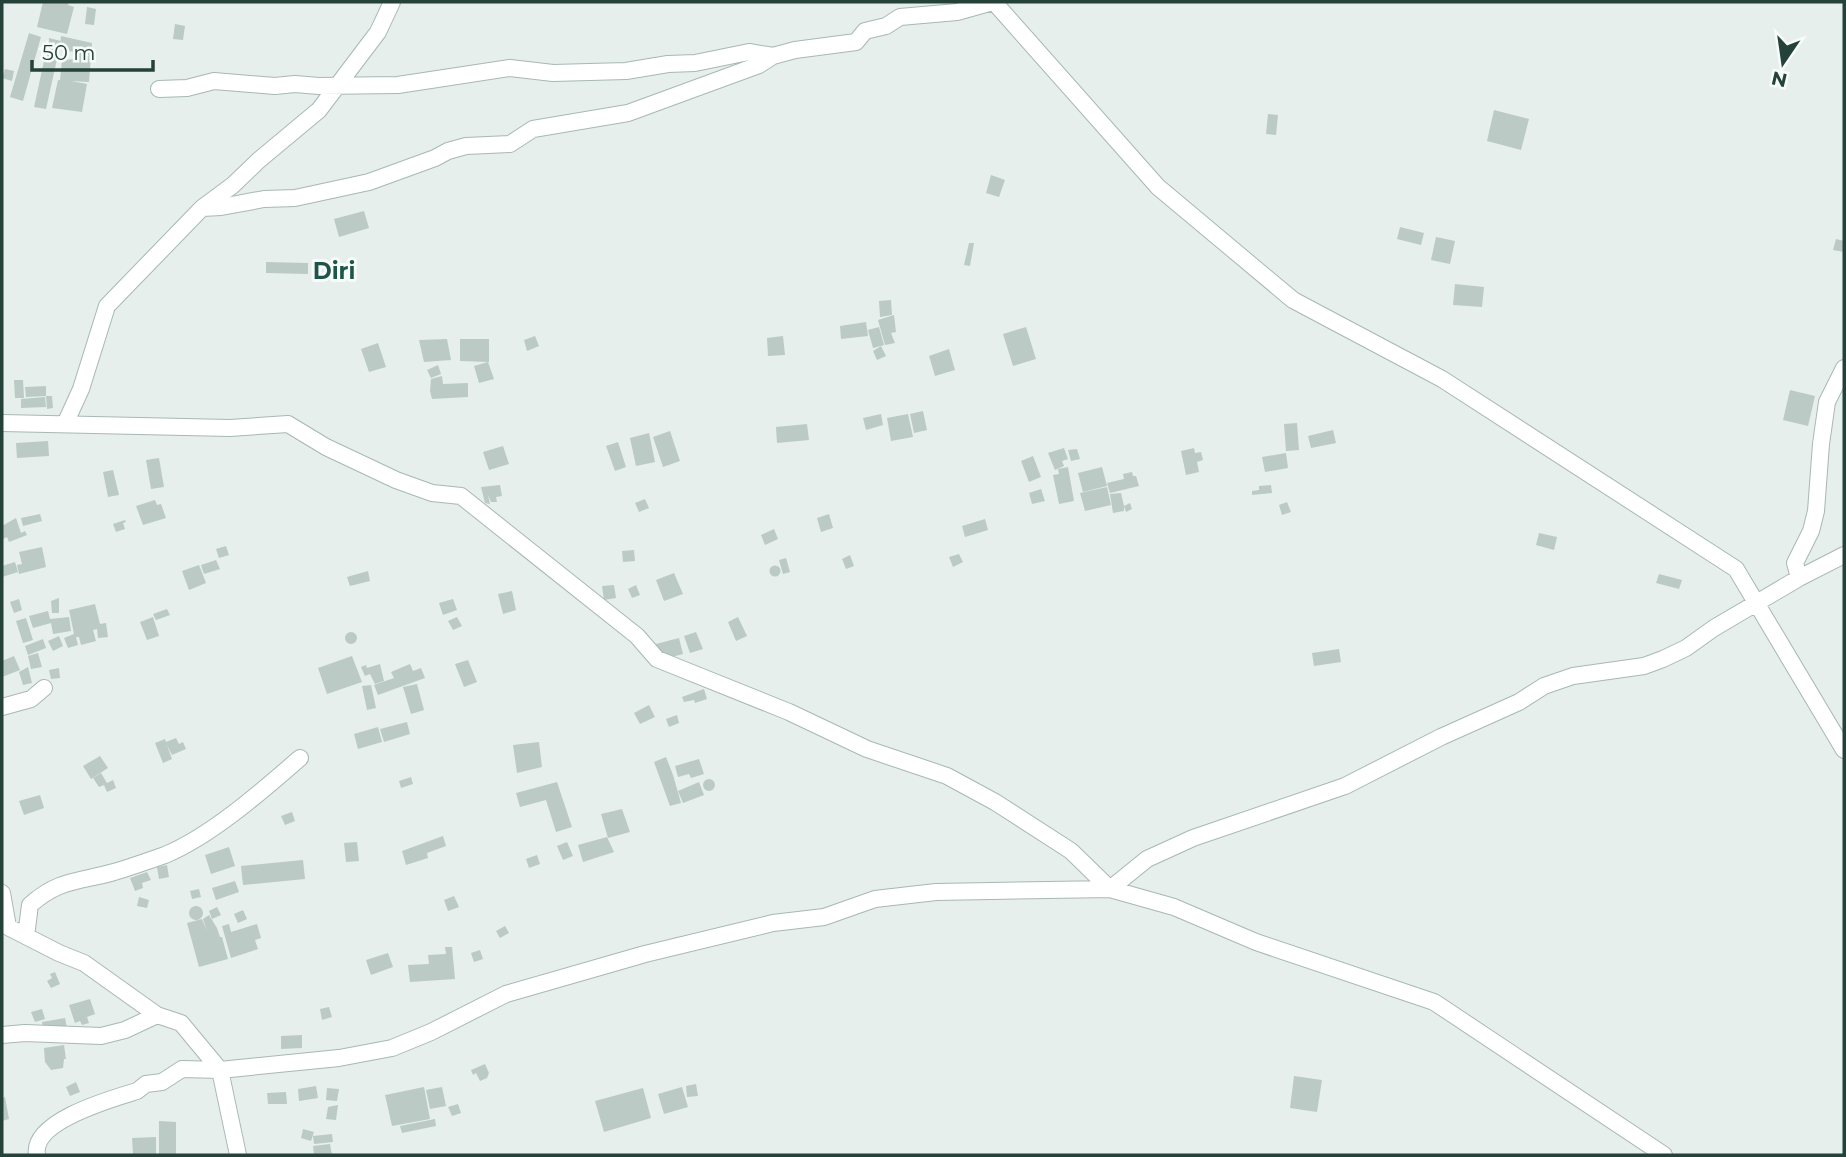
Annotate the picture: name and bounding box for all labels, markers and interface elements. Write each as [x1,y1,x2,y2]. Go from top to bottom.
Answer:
scale bar [32,28,152,72]
north arrow [1748,28,1818,98]
text: 50 m [42,40,96,65]
text: N [1769,66,1789,92]
district label: Diri [313,257,355,285]

